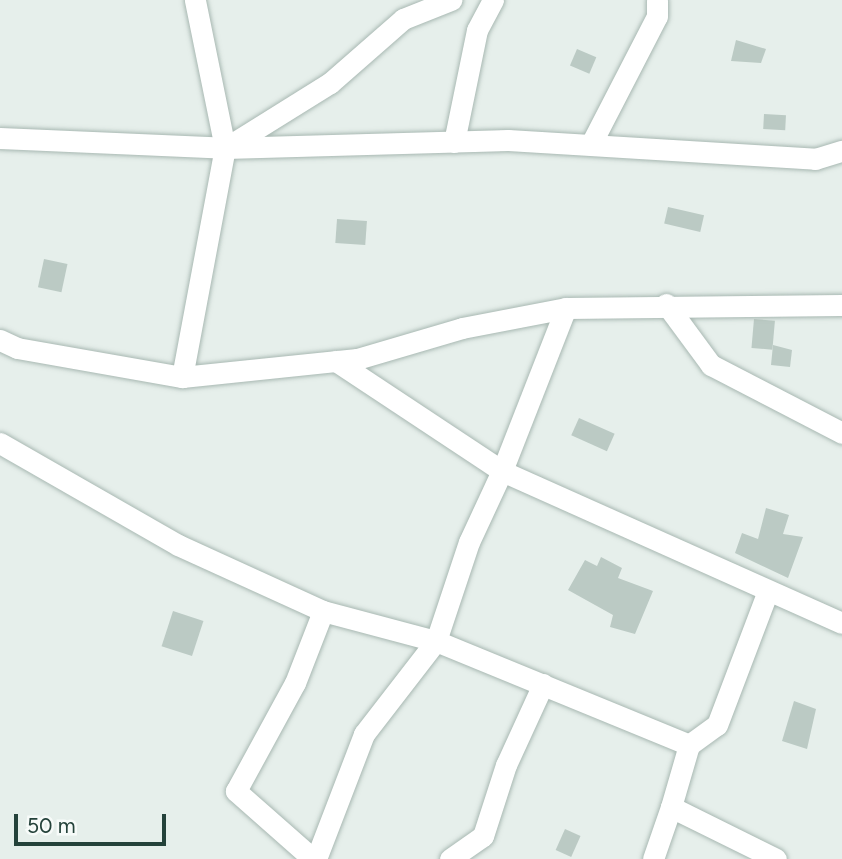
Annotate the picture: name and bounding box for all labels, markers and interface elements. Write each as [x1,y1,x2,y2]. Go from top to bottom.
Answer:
scale bar [18,800,170,844]
text: 50 m [27,813,76,838]

